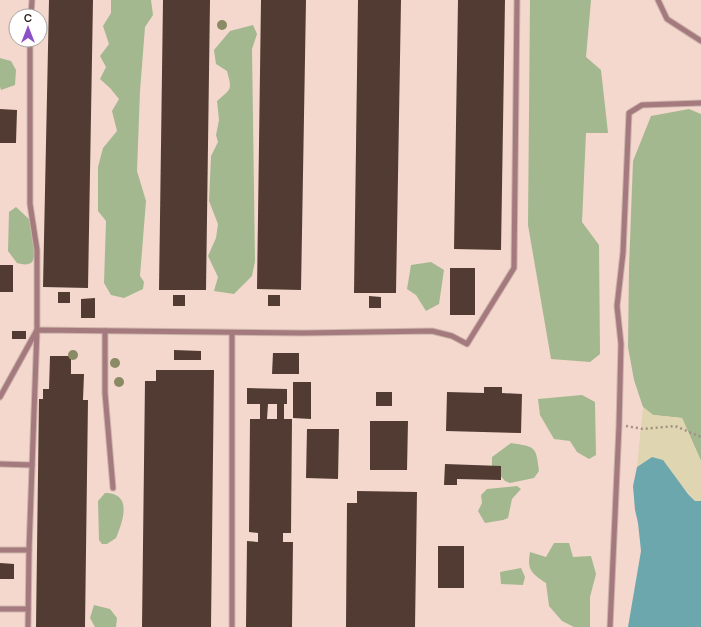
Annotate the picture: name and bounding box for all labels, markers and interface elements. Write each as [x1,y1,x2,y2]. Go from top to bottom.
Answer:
north arrow [8,8,48,48]
text: С [24,10,32,25]

